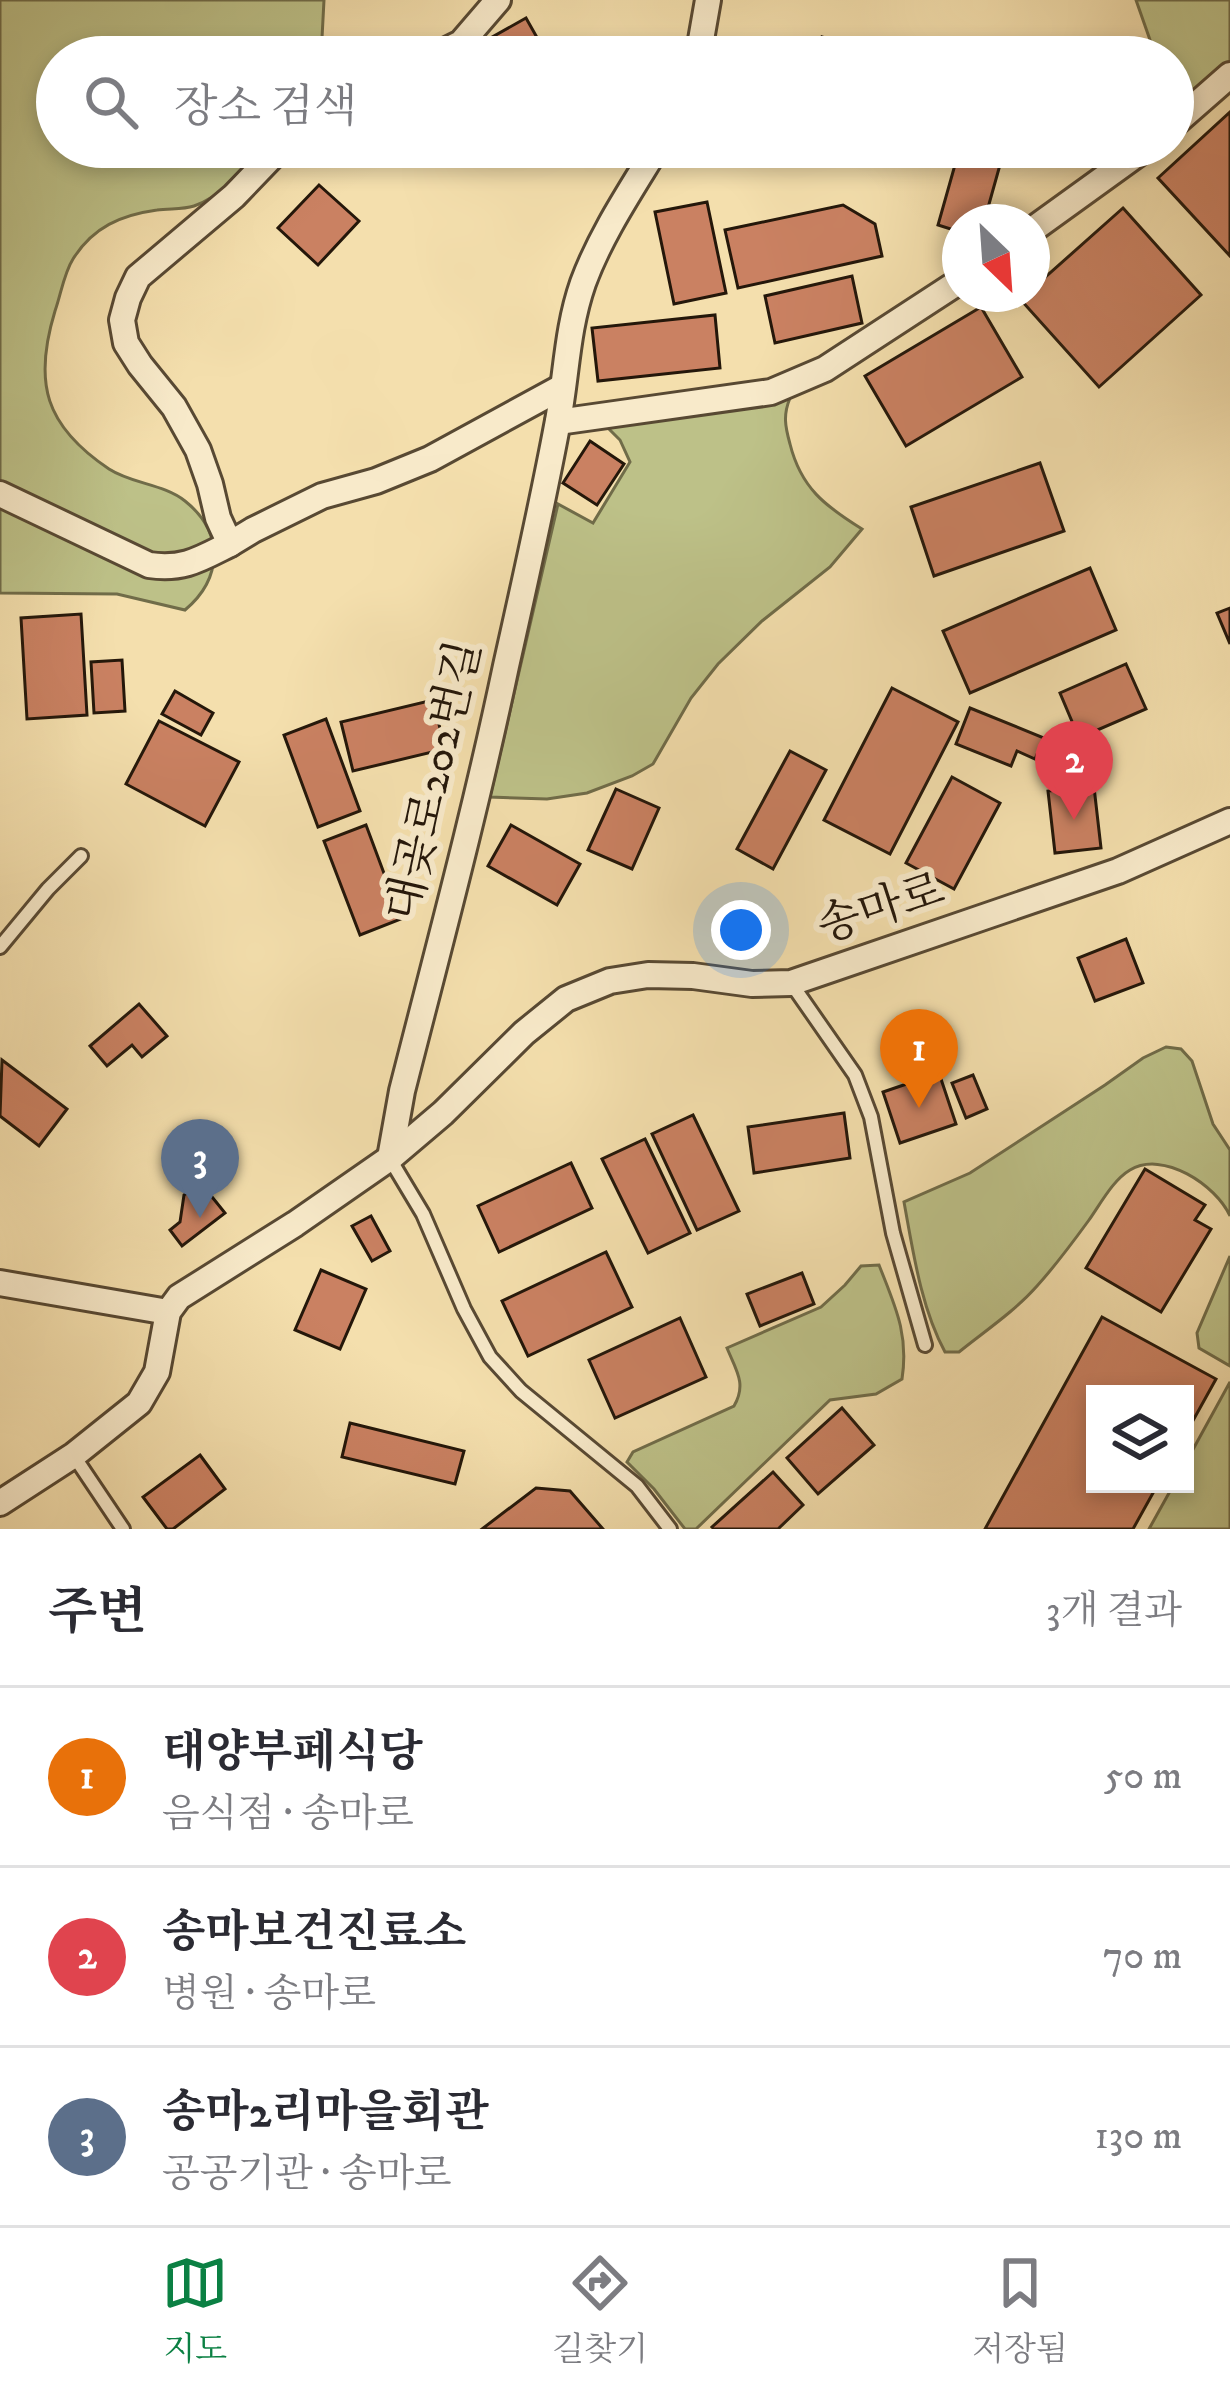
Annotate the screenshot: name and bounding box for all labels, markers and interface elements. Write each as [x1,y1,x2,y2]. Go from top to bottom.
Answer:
search box [36,36,1194,168]
icon: search [78,69,144,135]
text: 장소 검색 [174,80,358,136]
north arrow [942,204,1050,312]
street label: 대곶로202번길 [376,635,494,927]
pin: 2 [1035,721,1113,820]
street label: 송마로 [810,862,952,956]
your location [711,900,771,960]
pin: 1 [880,1009,958,1108]
pin: 3 [161,1119,239,1218]
map controls [1086,1385,1194,1493]
button: layers [1086,1385,1194,1493]
text: 주변 [48,1581,147,1645]
text: 3개 결과 [1046,1587,1182,1636]
text: 태양부페식당 [162,1725,423,1781]
text: 1 [80,1752,94,1801]
text: 50 m [1104,1752,1182,1801]
text: 음식점 · 송마로 [162,1790,414,1839]
text: 송마보건진료소 [162,1905,466,1961]
text: 2 [77,1932,97,1981]
text: 70 m [1103,1932,1182,1981]
text: 병원 · 송마로 [162,1970,376,2019]
text: 송마2리마을회관 [162,2085,488,2141]
text: 3 [80,2112,94,2161]
text: 130 m [1094,2112,1182,2161]
text: 공공기관 · 송마로 [162,2150,452,2199]
tab: 지도 [162,2250,228,2371]
tab: 길찾기 [552,2250,648,2371]
tab: 저장됨 [972,2250,1068,2371]

